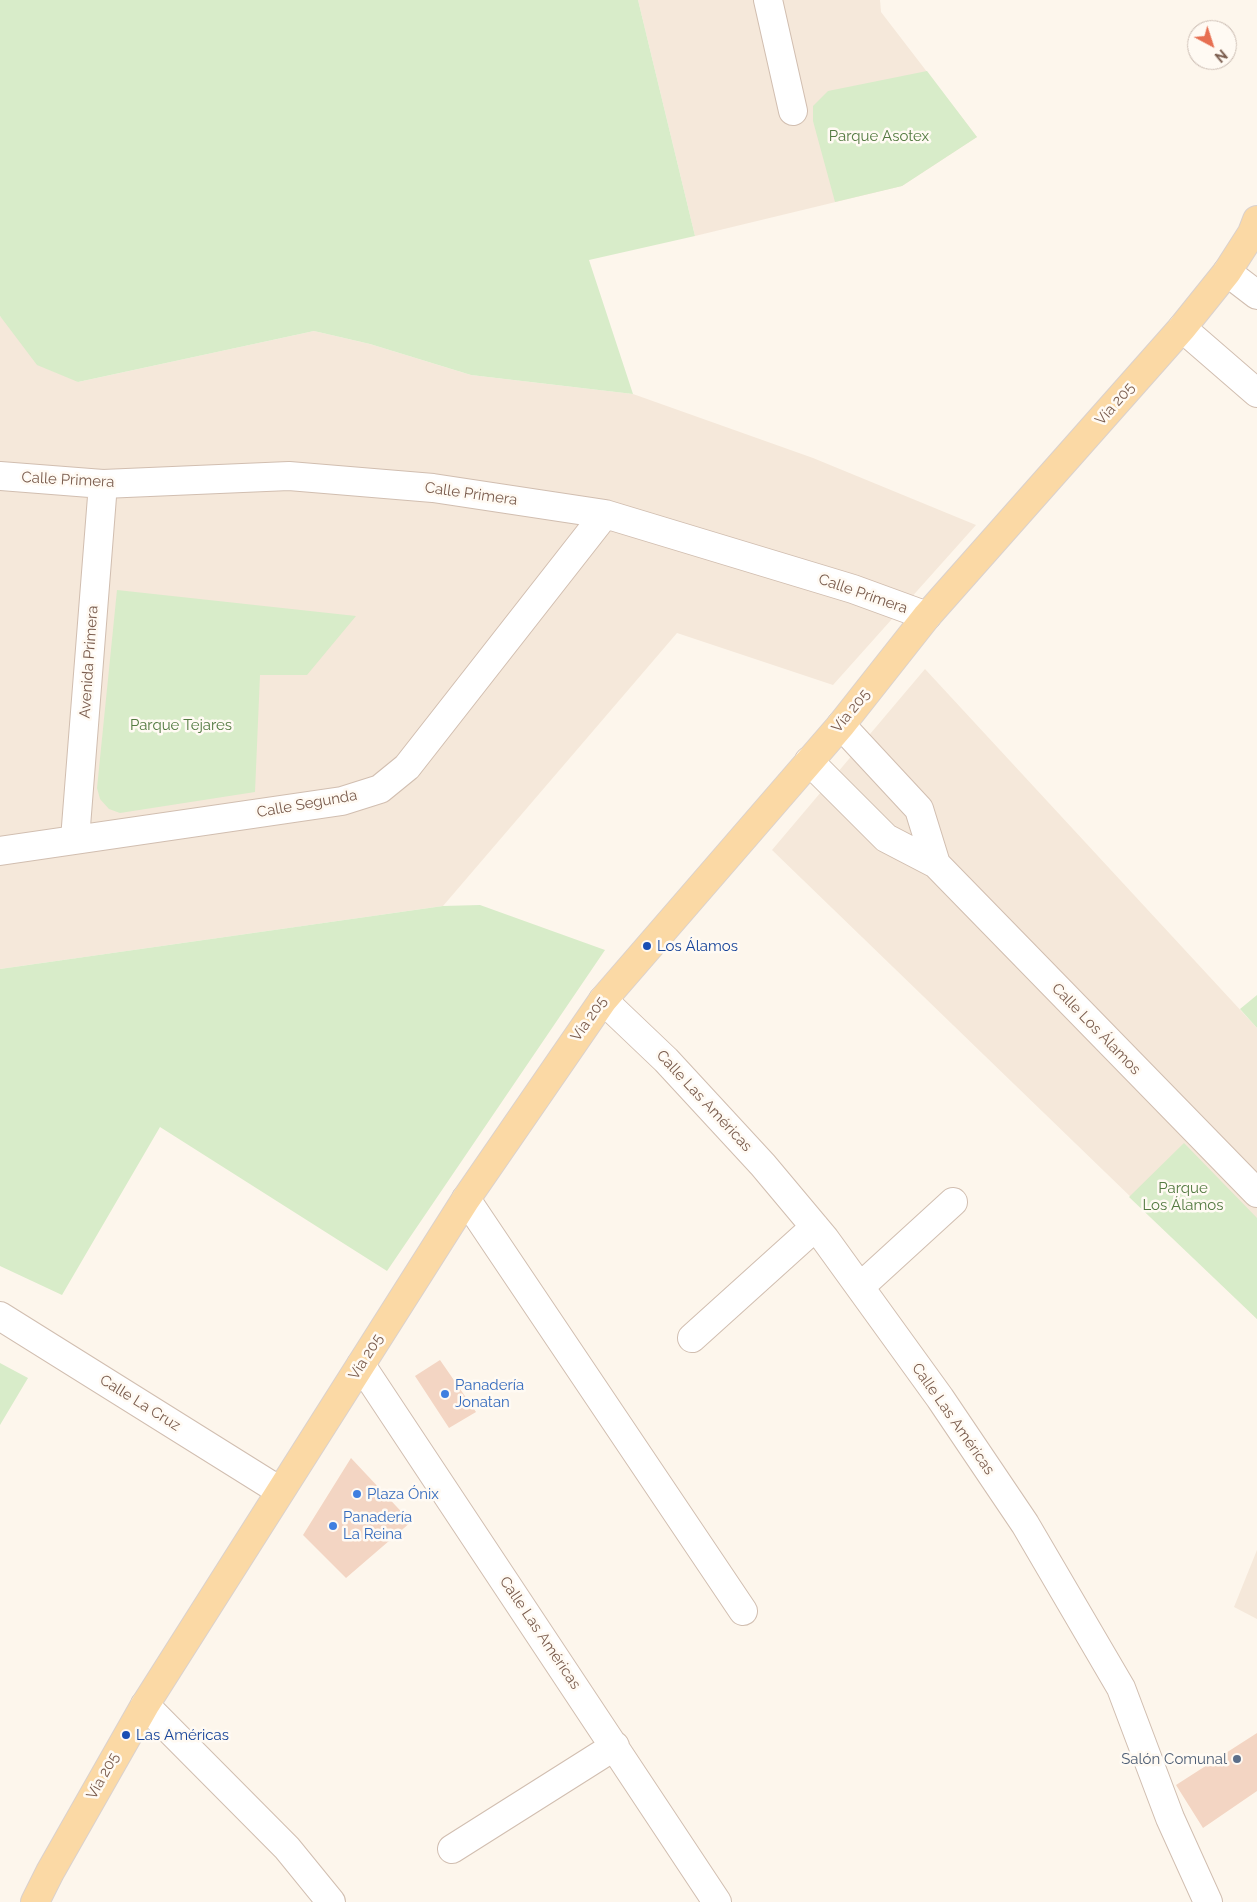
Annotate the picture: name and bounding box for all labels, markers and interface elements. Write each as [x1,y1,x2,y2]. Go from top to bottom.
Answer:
north arrow [1187,20,1237,70]
text: N [1212,46,1230,65]
park label: Parque Asotex [829,127,929,145]
street label: Vía 205 [1092,379,1138,429]
street label: Calle Primera [21,469,115,491]
street label: Calle Primera [424,479,518,509]
street label: Calle Primera [816,570,910,618]
street label: Avenida Primera [76,605,102,719]
street label: Vía 205 [828,686,874,736]
park label: Parque Tejares [130,716,232,734]
street label: Calle Segunda [255,786,359,822]
place label: Los Álamos [657,937,738,955]
marker: Los Álamos [641,940,653,952]
street label: Calle Los Álamos [1048,980,1144,1078]
street label: Vía 205 [567,993,611,1045]
street label: Calle Las Américas [652,1047,756,1155]
park label: Parque Los Álamos [1143,1179,1223,1214]
street label: Vía 205 [345,1331,387,1383]
street label: Calle Las Américas [908,1360,998,1478]
street label: Calle La Cruz [96,1371,184,1435]
place label: Panadería Jonatan [455,1376,524,1411]
marker: Panadería Jonatan [439,1388,451,1400]
place label: Plaza Ónix [367,1485,439,1503]
marker: Plaza Ónix [351,1488,363,1500]
place label: Panadería La Reina [343,1508,412,1543]
marker: Panadería La Reina [327,1520,339,1532]
street label: Calle Las Américas [496,1573,584,1693]
place label: Las Américas [136,1726,229,1744]
marker: Las Américas [120,1729,132,1741]
street label: Vía 205 [83,1749,123,1803]
place label: Salón Comunal [1121,1750,1227,1768]
marker: Salón Comunal [1231,1753,1243,1765]

